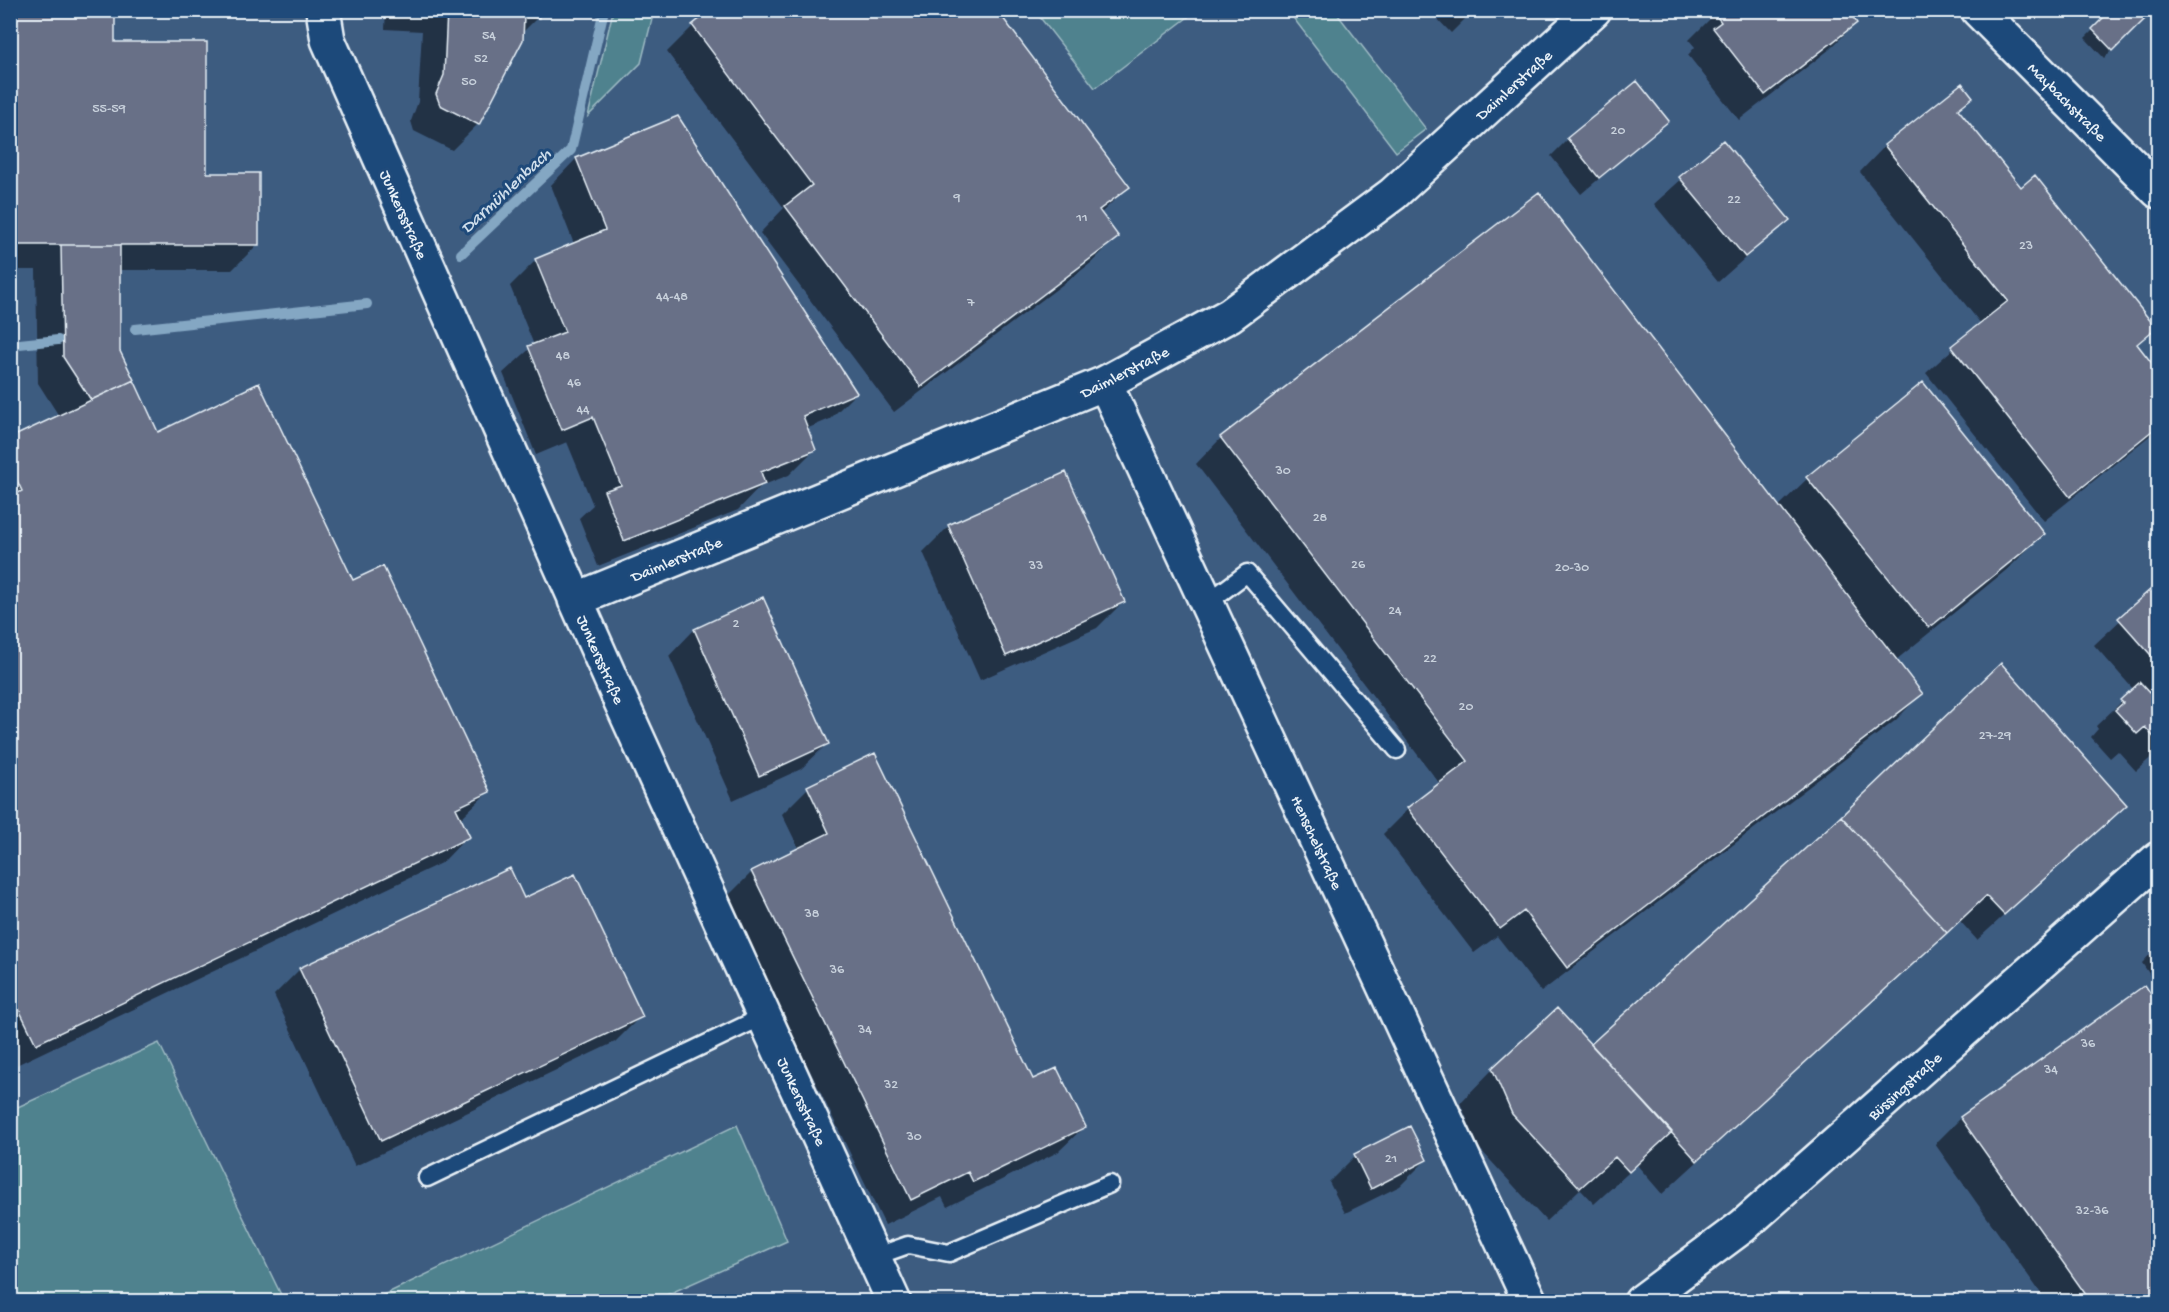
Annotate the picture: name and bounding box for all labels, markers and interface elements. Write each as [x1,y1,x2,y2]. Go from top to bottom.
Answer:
house number: 54 [482,28,496,45]
street label: Daimlerstraße [1472,47,1558,127]
house number: 52 [474,51,488,68]
street label: Maybachstraße [2022,60,2110,148]
house number: 50 [461,74,477,91]
house number: 55-59 [92,101,126,118]
house number: 20 [1611,123,1625,140]
water label: Darmühlenbach [457,144,557,239]
street label: Junkersstraße [374,168,430,264]
house number: 9 [952,190,961,207]
house number: 22 [1727,192,1741,209]
house number: 11 [1075,210,1088,227]
house number: 23 [2019,238,2033,255]
house number: 44-48 [656,289,688,306]
house number: 7 [966,295,975,312]
street label: Daimlerstraße [1077,343,1174,405]
house number: 48 [556,348,570,365]
house number: 46 [567,375,582,392]
house number: 44 [576,402,590,419]
house number: 30 [1274,463,1291,480]
house number: 28 [1313,510,1328,527]
street label: Daimlerstraße [628,534,726,589]
house number: 26 [1351,557,1366,574]
house number: 33 [1028,558,1043,575]
house number: 20-30 [1555,560,1589,577]
house number: 24 [1388,603,1402,620]
street label: Junkersstraße [571,613,627,709]
house number: 2 [733,616,740,633]
house number: 22 [1423,651,1437,668]
house number: 20 [1459,699,1473,716]
house number: 27-29 [1979,728,2011,745]
street label: Henschelstraße [1285,793,1345,894]
house number: 38 [804,906,820,923]
house number: 36 [829,962,845,979]
house number: 34 [857,1022,872,1039]
house number: 36 [2080,1036,2096,1053]
street label: Büssingstraße [1865,1049,1948,1126]
street label: Junkersstraße [771,1055,829,1150]
house number: 34 [2043,1062,2058,1079]
house number: 32 [883,1077,898,1094]
house number: 30 [905,1129,922,1146]
house number: 21 [1385,1151,1397,1168]
house number: 32-36 [2075,1203,2109,1220]

